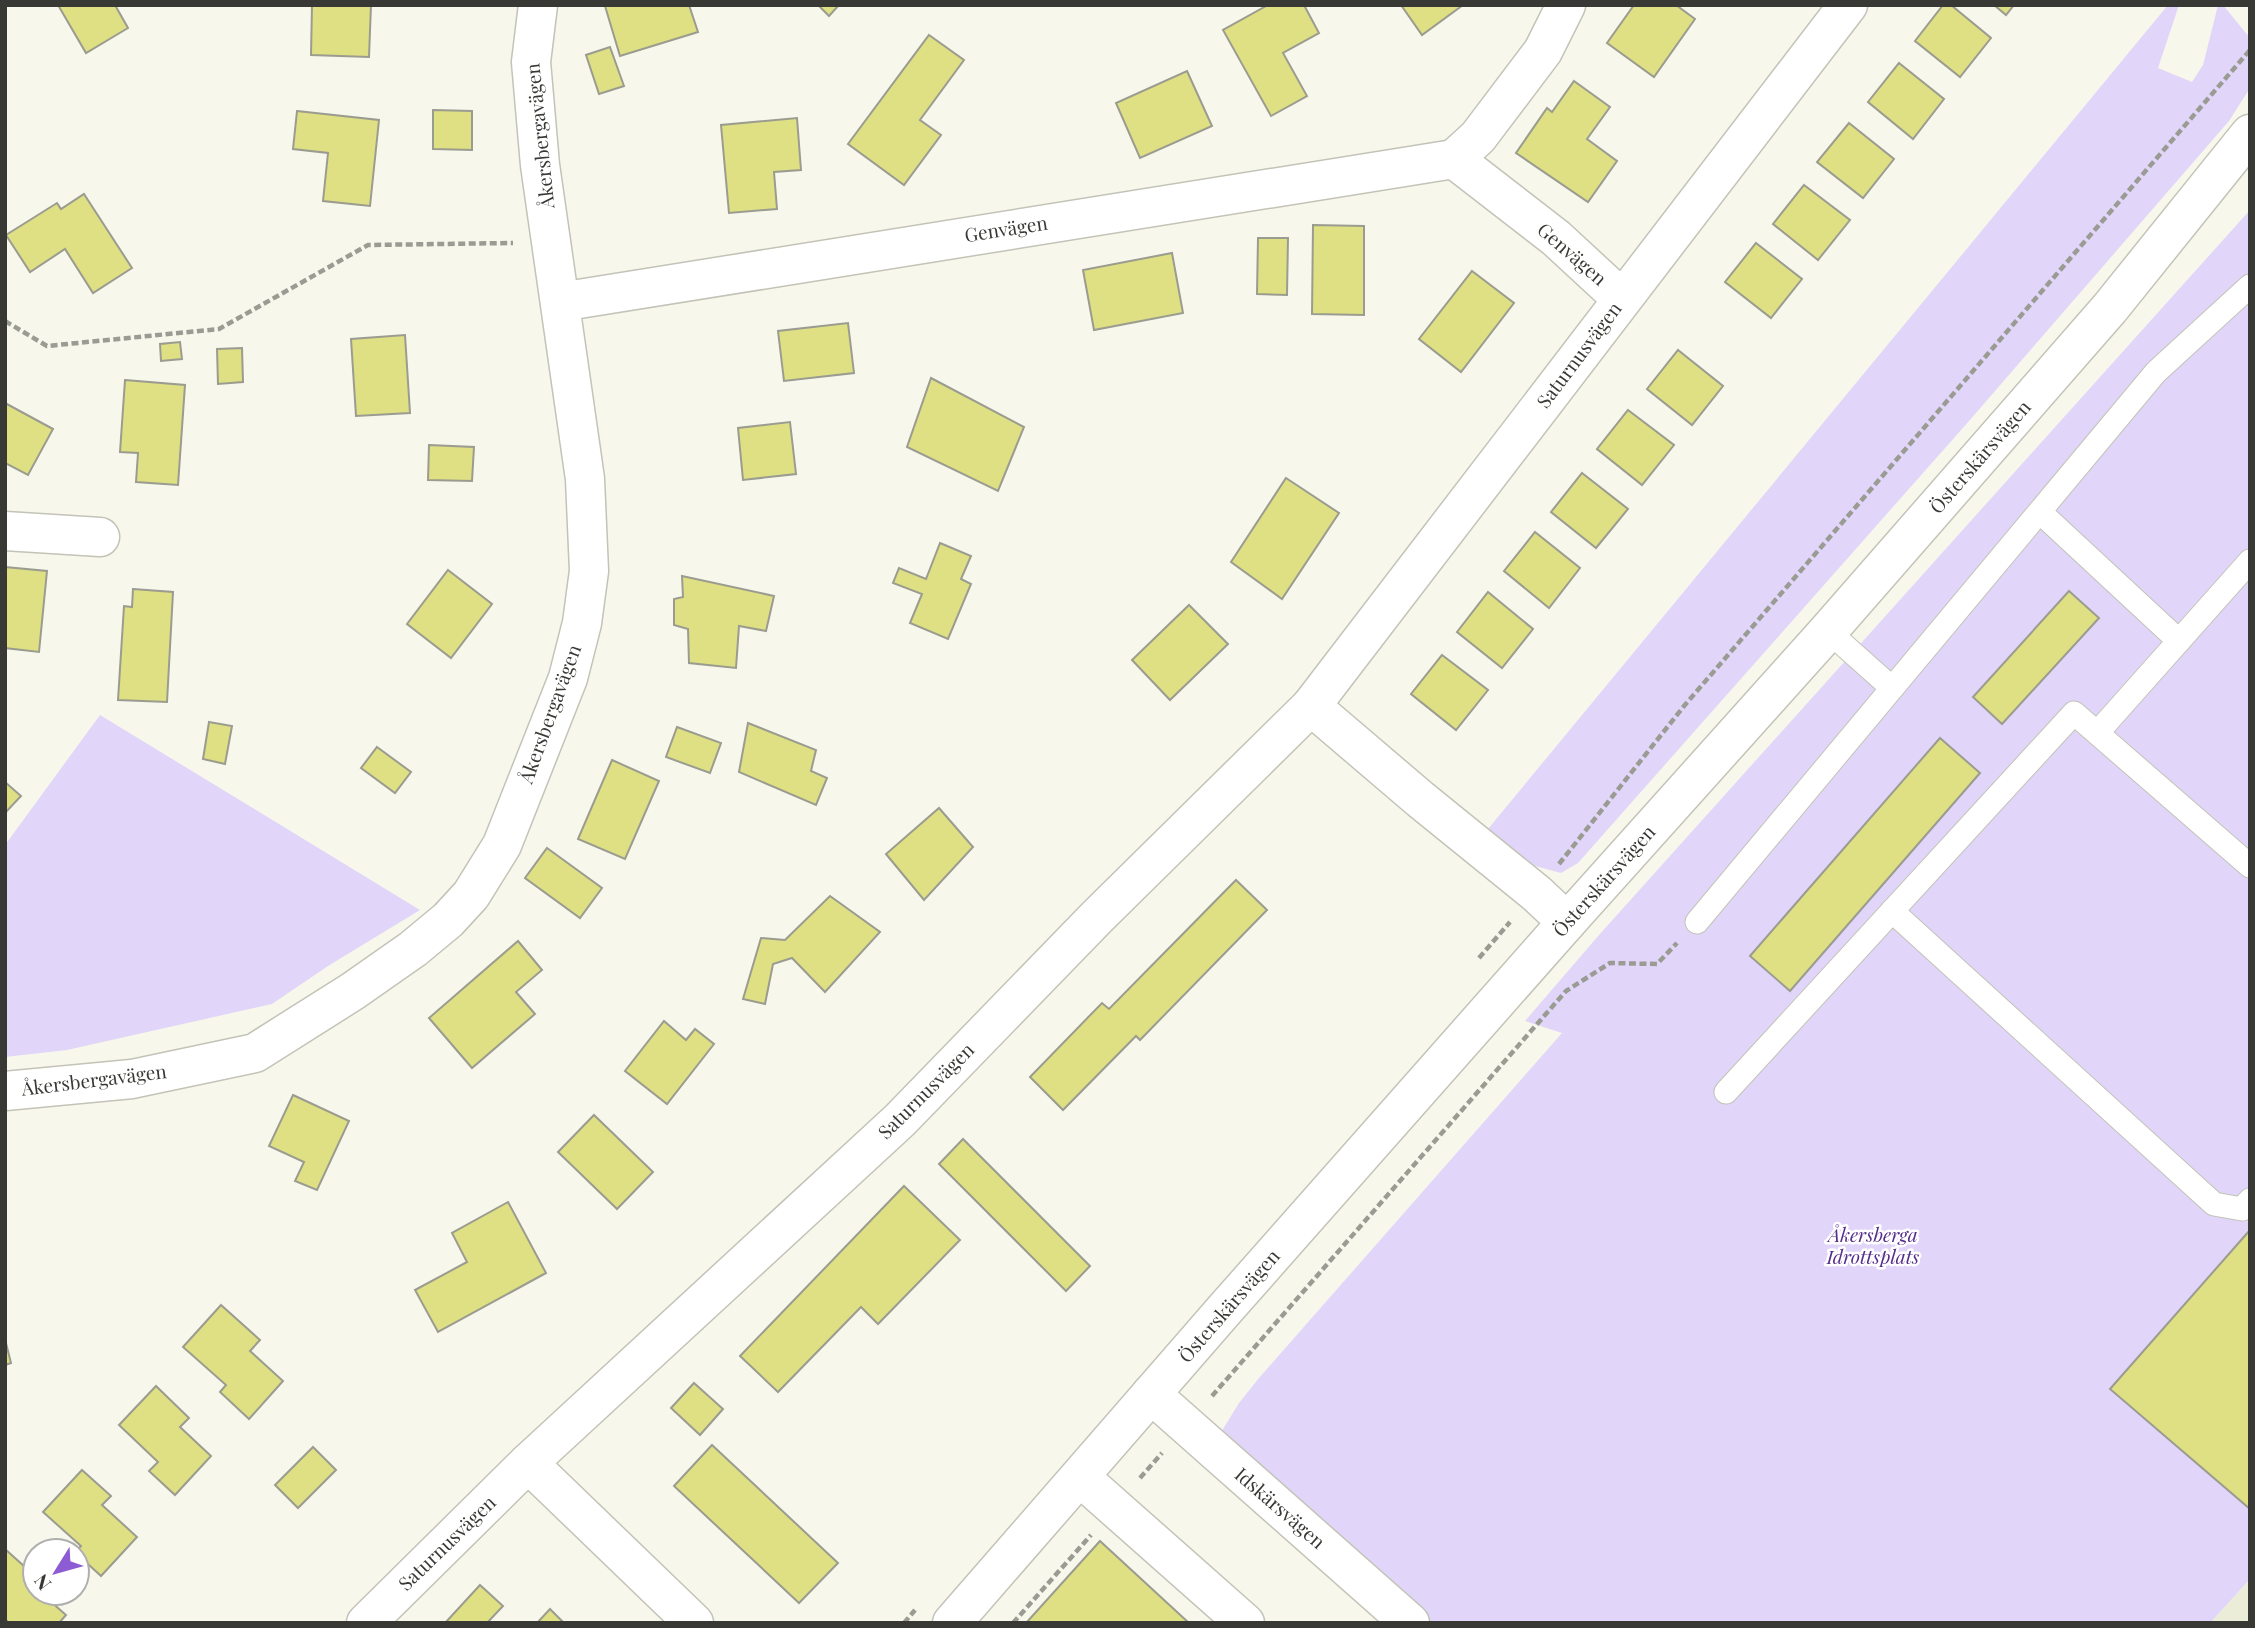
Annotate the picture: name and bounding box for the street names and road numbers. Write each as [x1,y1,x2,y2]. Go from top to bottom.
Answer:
street label: Åkersbergavägen [518,62,560,211]
street label: Genvägen [963,209,1050,247]
street label: Genvägen [1533,216,1613,291]
street label: Saturnusvägen [1530,296,1627,413]
street label: Österskärsvägen [1923,394,2036,518]
street label: Åkersbergavägen [512,640,586,788]
street label: Österskärsvägen [1546,818,1661,942]
street label: Saturnusvägen [871,1036,980,1144]
street label: Åkersbergavägen [19,1057,168,1101]
street label: Österskärsvägen [1172,1243,1285,1367]
street label: Idskärsvägen [1230,1461,1332,1554]
street label: Saturnusvägen [392,1489,501,1595]

